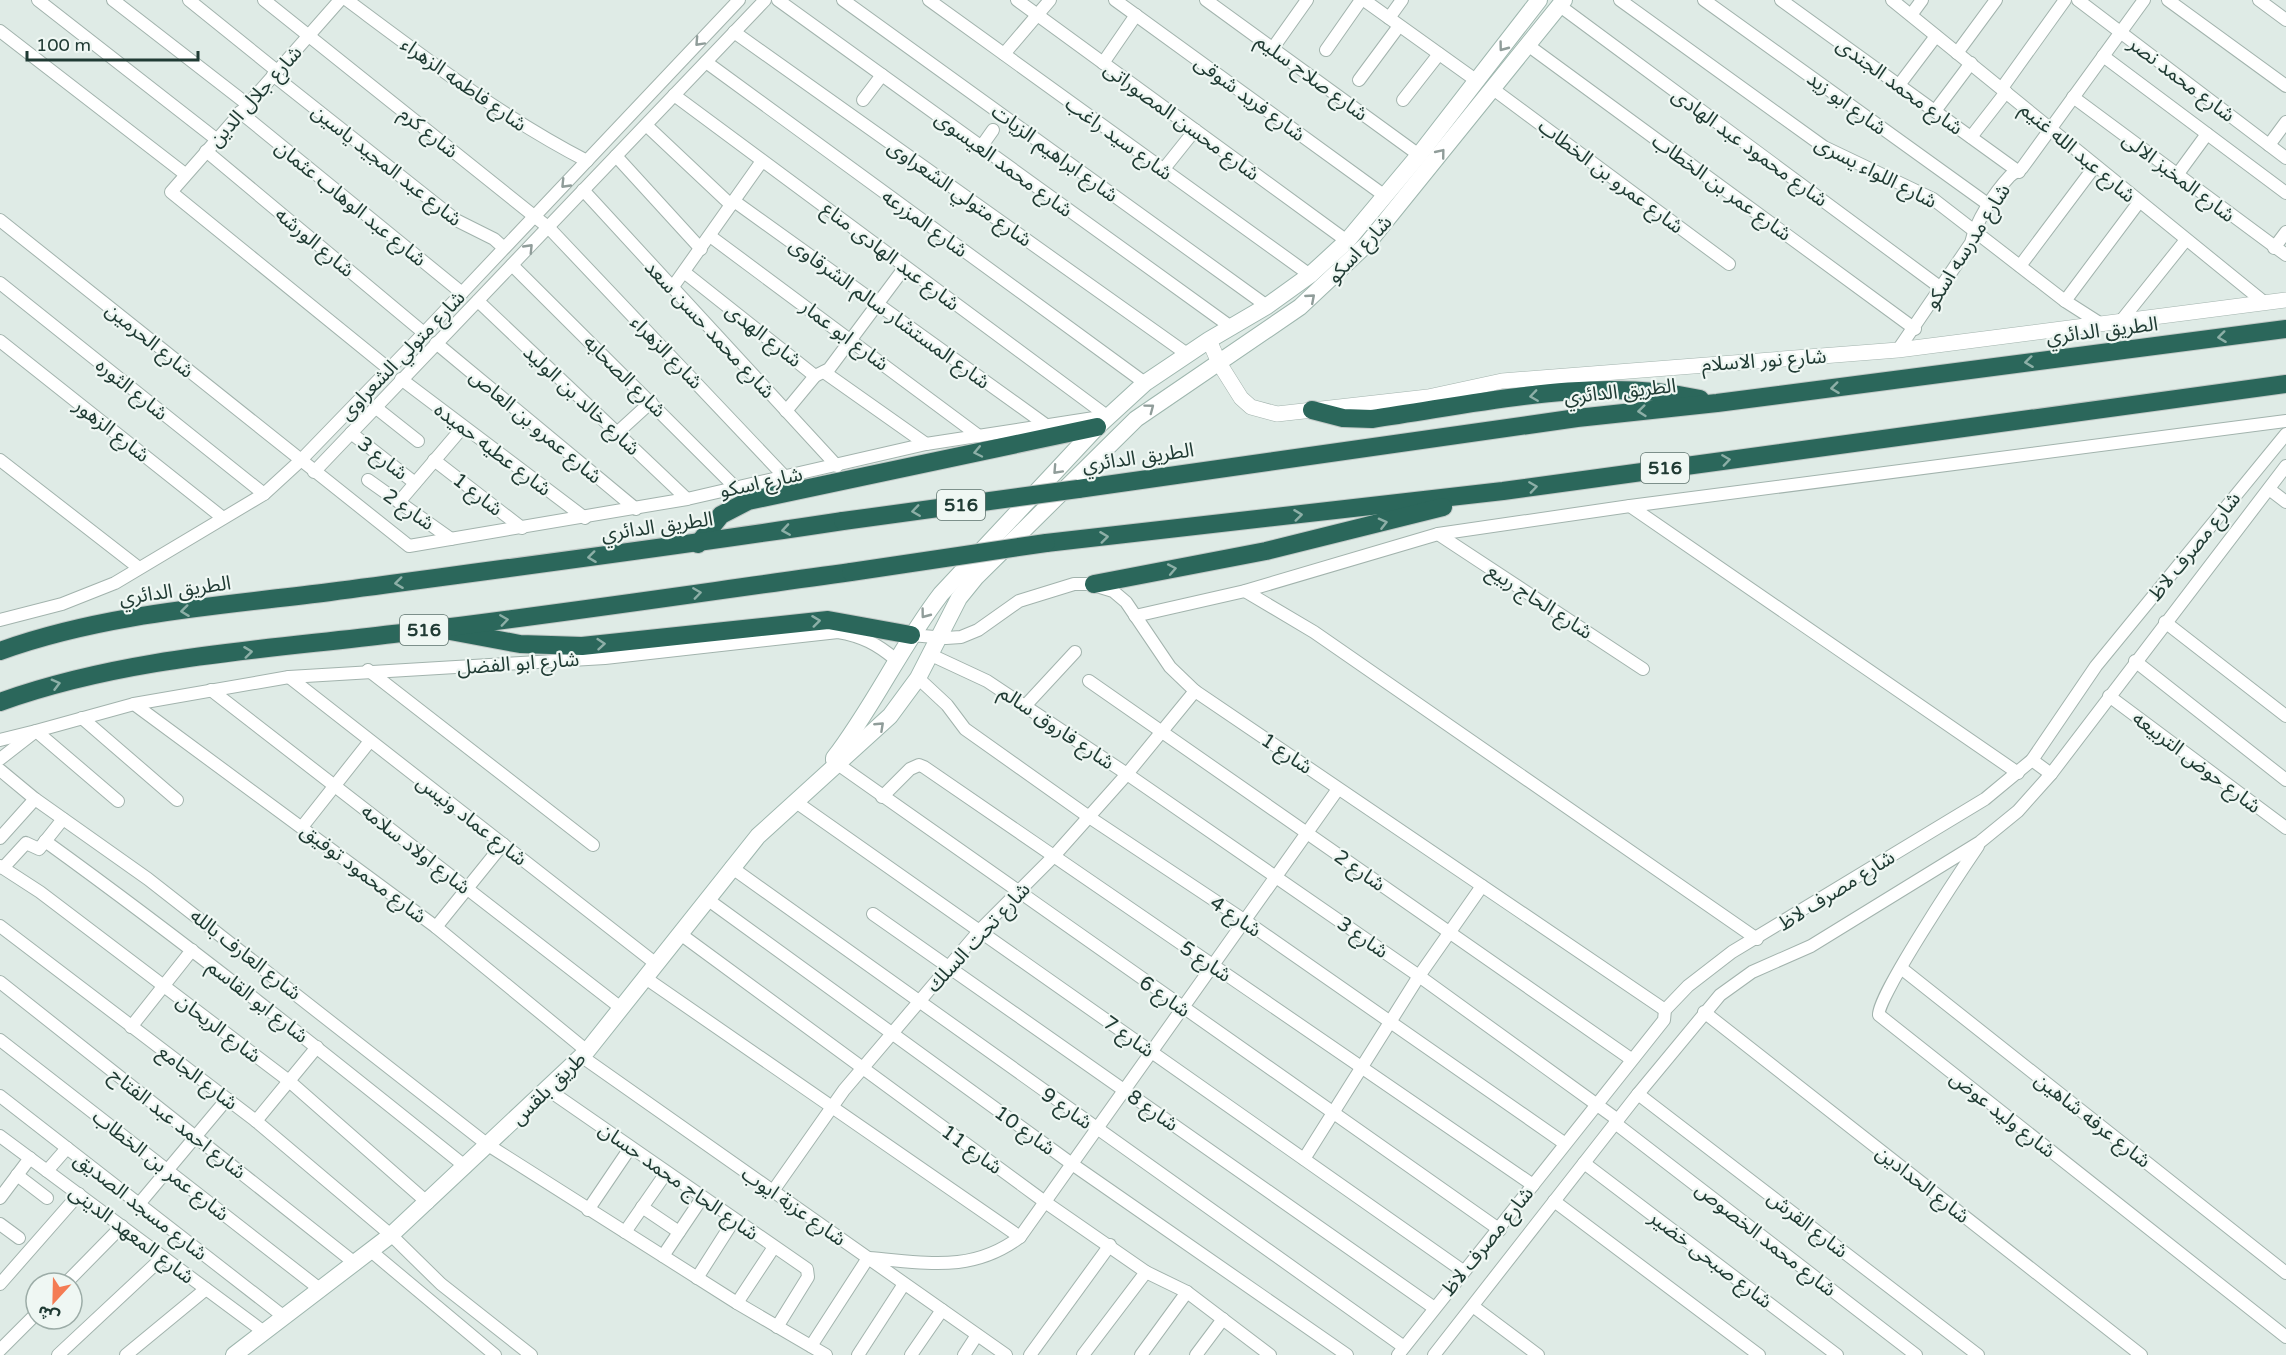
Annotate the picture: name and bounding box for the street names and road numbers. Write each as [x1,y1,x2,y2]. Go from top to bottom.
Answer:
street label: شارع صلاح سليم [1250,29,1372,128]
street label: شارع محمد نصر [2121,31,2239,129]
street label: شارع فاطمه الزهراء [395,33,531,139]
street label: شارع محمد الجندى [1830,33,1967,142]
street label: شارع جلال الدين [204,41,309,154]
street label: شارع فريد شوقى [1188,51,1309,149]
street label: شارع محسن المصوراتى [1098,57,1264,188]
street label: شارع ابو زيد [1801,67,1891,142]
street label: شارع محمود عبد الهادى [1666,83,1832,214]
street label: شارع سيد راغب [1059,92,1177,187]
street label: شارع عبد الله غنيم [2013,97,2140,210]
street label: شارع عبد المجيد ياسين [305,100,466,233]
street label: شارع ابراهيم الزيات [985,100,1122,209]
street label: شارع كرم [393,102,463,165]
street label: شارع محمد العيسوى [929,107,1077,224]
street label: شارع عمرو بن الخطاب [1532,114,1688,241]
street label: شارع المخبز الالى [2116,128,2239,230]
street label: شارع عمر بن الخطاب [1646,129,1796,248]
street label: شارع اللواء يسرى [1810,132,1941,216]
street label: شارع متولي الشعراوى [881,135,1036,255]
street label: شارع عبد الوهاب عثمان [269,136,431,274]
street label: شارع مدرسه اسكو [1920,180,2018,314]
street label: شارع المزرعه [876,185,972,265]
street label: شارع عبد الهادى مناع [816,197,964,318]
street label: شارع الورشه [269,203,359,284]
street label: شارع اسكو [1322,211,1399,290]
street label: شارع المستشار سالم الشرقاوى [783,233,994,396]
street label: شارع محمد حسن سعد [638,256,779,405]
street label: شارع متولي الشعراوى [335,286,472,427]
street label: شارع ابو عمار [794,294,893,378]
street label: شارع الحرمين [99,298,198,385]
street label: شارع الهدى [719,299,806,375]
street label: شارع الزهراء [624,311,707,396]
street label: الطريق الدائري [2045,312,2160,352]
street label: شارع الصحابه [577,330,671,424]
street label: شارع خالد بن الوليد [517,341,645,462]
street label: شارع نور الاسلام [1701,345,1828,379]
street label: شارع الثوره [89,353,172,428]
street label: شارع عمرو بن العاص [463,364,606,491]
street label: الطريق الدائري [1563,374,1678,412]
street label: شارع الزهور [67,393,154,469]
street label: شارع عطيه حميده [428,398,556,503]
street label: شارع 3 [351,432,412,487]
street label: الطريق الدائري [1081,438,1196,480]
road number: 516 [1641,453,1689,483]
street label: شارع اسكو [718,462,805,505]
street label: شارع 1 [446,468,507,523]
street label: شارع 2 [377,484,439,538]
street label: شارع مصرف لاظ [2144,487,2248,607]
road number: 516 [937,490,985,520]
street label: الطريق الدائري [600,507,715,549]
street label: شارع الحاج ربيع [1481,559,1597,647]
street label: الطريق الدائري [118,571,233,613]
road number: 516 [400,615,448,645]
street label: شارع ابو الفضل [456,648,580,682]
street label: شارع فاروق سالم [993,680,1119,777]
street label: شارع حوض التربيعه [2126,707,2265,820]
street label: شارع 1 [1255,728,1317,781]
street label: شارع عماد ونيس [410,770,531,873]
street label: شارع اولاد سلامه [355,800,475,901]
street label: شارع محمود توفيق [295,819,431,930]
street label: شارع 2 [1328,845,1390,899]
street label: شارع مصرف لاظ [1774,845,1900,938]
street label: شارع تحت السلك [922,878,1037,999]
street label: شارع 4 [1204,891,1266,944]
street label: شارع العارف بالله [184,904,306,1007]
street label: شارع 3 [1331,912,1393,966]
street label: شارع 5 [1174,936,1236,989]
street label: شارع ابو القاسم [201,955,313,1050]
street label: شارع 6 [1133,971,1195,1025]
street label: شارع الريحان [170,989,265,1070]
street label: شارع 7 [1097,1011,1159,1065]
street label: شارع الجامع [152,1040,242,1117]
street label: طريق بلقس [506,1047,591,1130]
street label: شارع احمد عبد الفتاح [103,1063,250,1186]
street label: شارع وليد عوض [1944,1066,2060,1165]
street label: شارع عرفه شاهين [2028,1068,2155,1175]
street label: شارع 9 [1035,1083,1097,1137]
street label: شارع 8 [1121,1085,1183,1139]
street label: شارع 10 [988,1101,1060,1163]
street label: شارع عمر بن الخطاب [86,1105,233,1228]
street label: شارع الحاج محمد حسان [593,1118,763,1248]
street label: شارع 11 [935,1120,1007,1182]
street label: شارع الحدادين [1869,1141,1974,1230]
street label: شارع مسجد الصديق [68,1147,212,1268]
street label: شارع عزبة ايوب [735,1162,850,1253]
street label: شارع محمد الخصوص [1689,1177,1841,1304]
street label: شارع المعهد الدينى [63,1180,199,1291]
street label: شارع مصرف لاظ [1437,1182,1541,1302]
street label: شارع القرش [1761,1186,1852,1265]
street label: شارع صبحى خضير [1642,1205,1777,1315]

